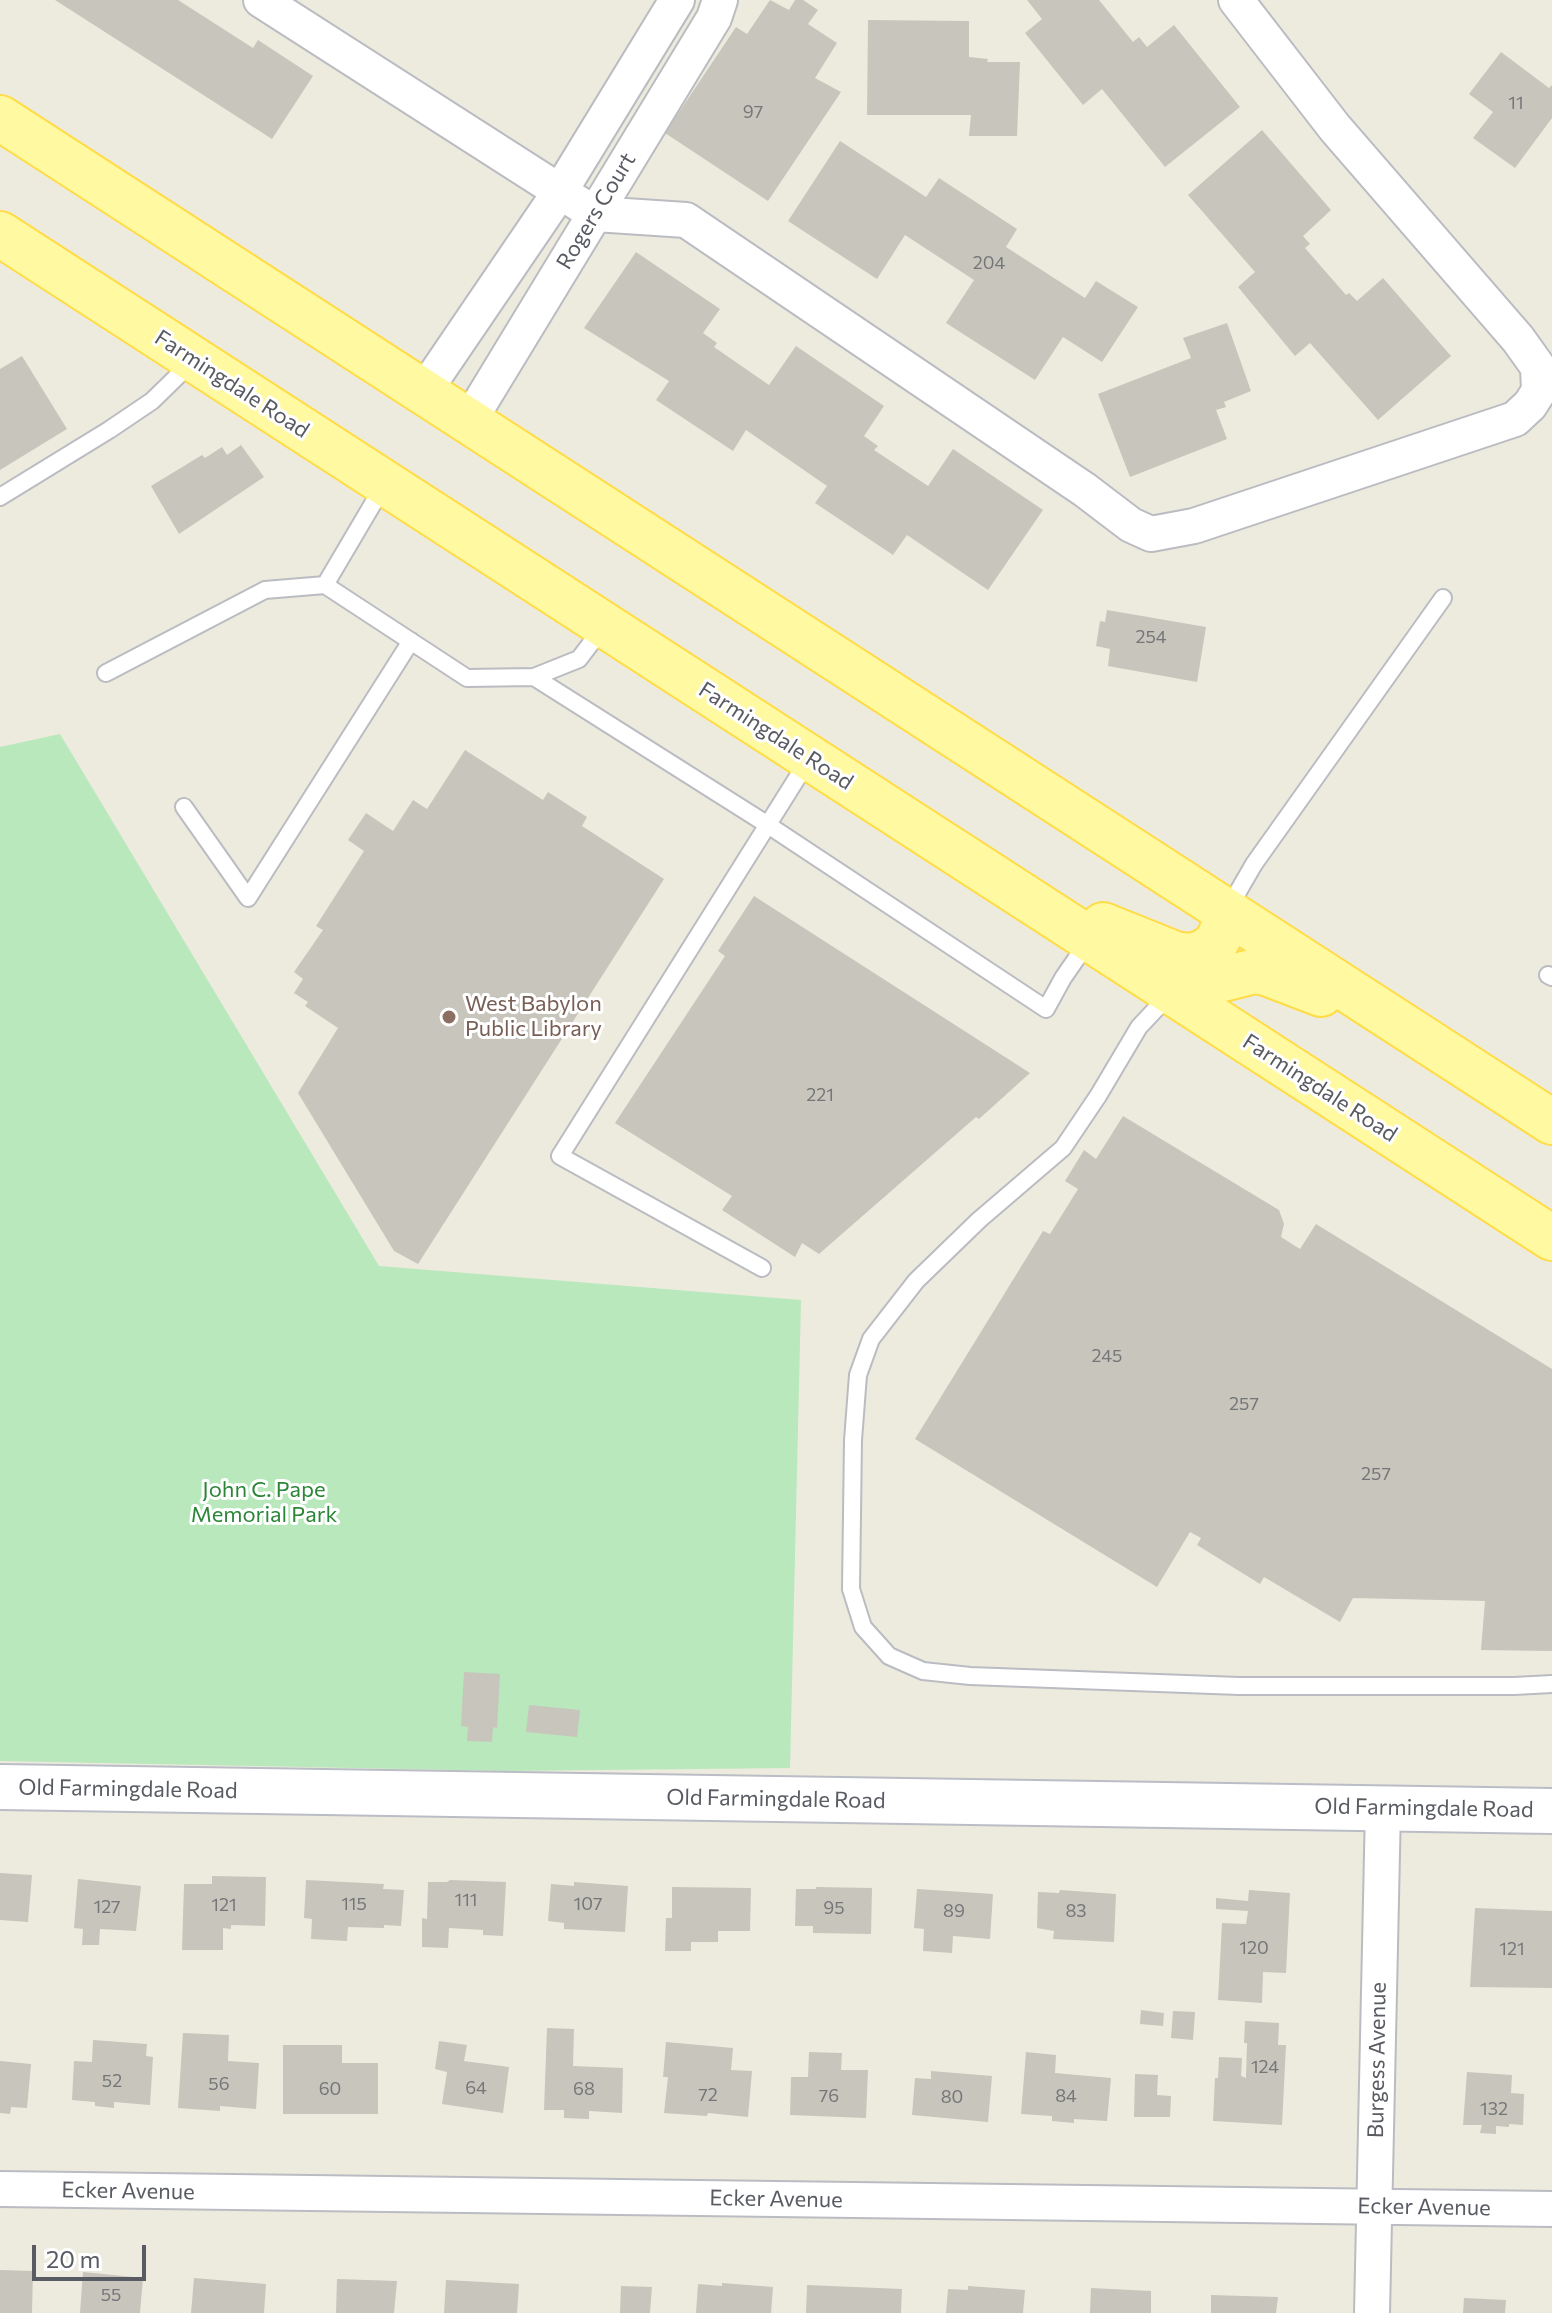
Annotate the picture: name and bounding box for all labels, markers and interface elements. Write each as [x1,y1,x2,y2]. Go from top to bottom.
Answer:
house number: 11 [1508,92,1524,114]
house number: 97 [743,101,763,123]
street label: Rogers Court [551,148,641,274]
house number: 204 [973,252,1005,274]
street label: Farmingdale Road [150,324,314,444]
house number: 254 [1135,626,1167,648]
street label: Farmingdale Road [694,676,858,796]
place label: West Babylon Public Library [465,991,602,1042]
marker: West Babylon Public Library [440,1008,458,1026]
street label: Farmingdale Road [1238,1028,1402,1148]
house number: 221 [806,1084,834,1106]
house number: 245 [1092,1345,1122,1367]
house number: 257 [1229,1393,1259,1415]
house number: 257 [1361,1463,1391,1485]
park label: John C. Pape Memorial Park [191,1477,337,1528]
street label: Old Farmingdale Road [18,1774,238,1804]
street label: Old Farmingdale Road [666,1784,886,1814]
street label: Old Farmingdale Road [1314,1793,1534,1823]
house number: 111 [454,1889,478,1911]
house number: 115 [341,1893,367,1915]
house number: 107 [574,1893,602,1915]
house number: 121 [211,1894,237,1916]
house number: 127 [93,1896,121,1918]
house number: 95 [823,1897,845,1919]
house number: 89 [943,1900,965,1922]
house number: 83 [1065,1900,1087,1922]
house number: 120 [1239,1937,1269,1959]
house number: 121 [1499,1938,1525,1960]
street label: Burgess Avenue [1362,1982,1392,2138]
house number: 124 [1251,2056,1279,2078]
house number: 52 [102,2070,122,2092]
house number: 56 [208,2073,230,2095]
house number: 64 [465,2077,487,2099]
house number: 60 [319,2078,341,2100]
house number: 68 [573,2078,595,2100]
house number: 72 [698,2084,718,2106]
house number: 76 [819,2085,839,2107]
house number: 84 [1055,2085,1077,2107]
house number: 80 [941,2086,963,2108]
house number: 132 [1480,2098,1508,2120]
street label: Ecker Avenue [61,2177,195,2205]
street label: Ecker Avenue [709,2185,843,2213]
street label: Ecker Avenue [1357,2193,1491,2221]
scale bar [36,2229,150,2279]
text: 20 m [46,2244,100,2273]
house number: 55 [101,2284,121,2306]

